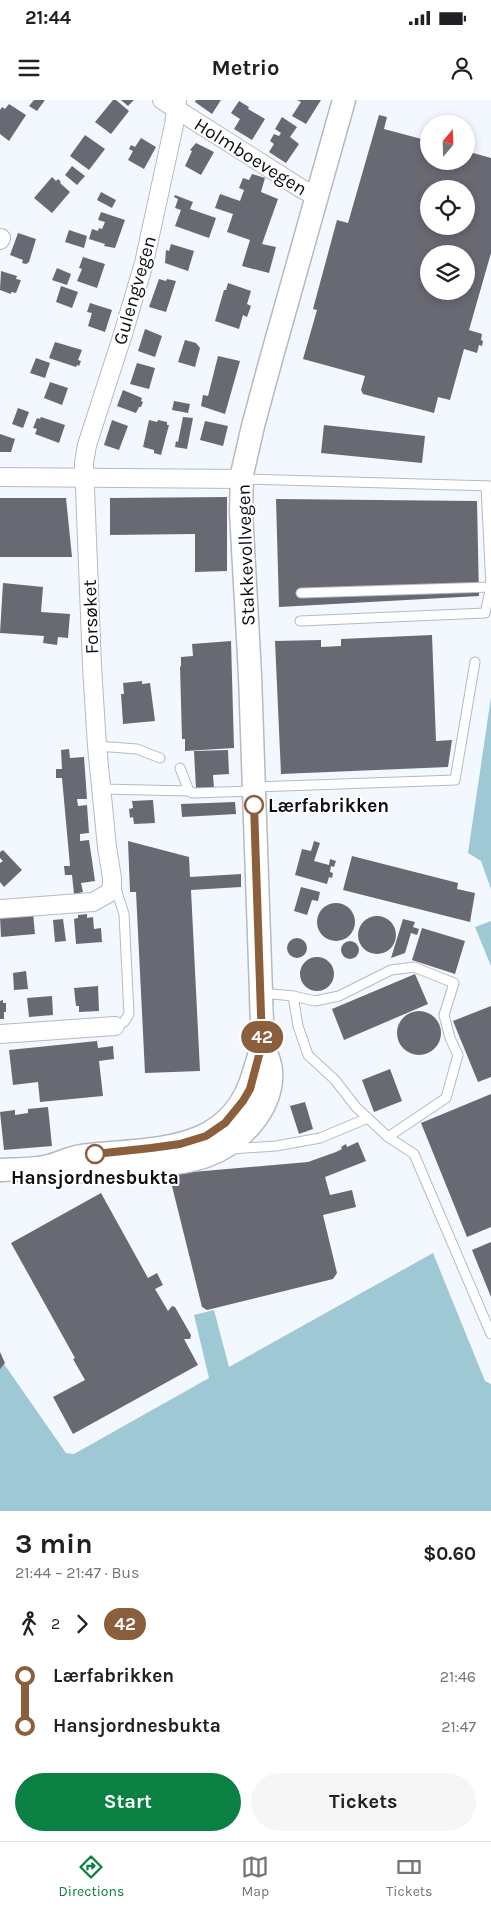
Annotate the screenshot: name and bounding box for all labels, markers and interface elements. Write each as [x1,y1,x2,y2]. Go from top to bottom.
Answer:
text: 21:44 [25,7,71,29]
icon: menu [15,54,43,82]
icon: person [448,54,476,82]
text: Metrio [212,55,279,81]
street label: Holmboevegen [190,113,311,200]
north arrow [420,115,475,170]
map controls [420,115,475,300]
button: locate [420,180,475,235]
street label: Gulengvegen [109,233,161,347]
button: layers [420,245,475,300]
street label: Stakkevollvegen [233,484,259,626]
street label: Forsøket [79,579,103,655]
marker: Lærfabrikken [244,795,264,815]
place label: Lærfabrikken [268,795,389,817]
line badge: 42 [240,1021,284,1053]
text: 42 [251,1026,273,1048]
marker: Hansjordnesbukta [85,1144,105,1164]
place label: Hansjordnesbukta [11,1167,179,1189]
text: 3 min [15,1527,93,1560]
text: $0.60 [423,1543,476,1565]
text: 21:44 – 21:47 · Bus [15,1563,139,1582]
icon: walk [15,1610,43,1638]
icon: forward [68,1610,96,1638]
text: 42 [114,1613,136,1635]
text: 2 [51,1614,60,1633]
text: Lærfabrikken [53,1665,174,1687]
text: 21:46 [440,1667,476,1686]
text: Hansjordnesbukta [53,1715,221,1737]
text: 21:47 [441,1717,476,1736]
button: Start [15,1773,241,1831]
button: Tickets [251,1773,476,1831]
tab: Directions [59,1853,124,1900]
tab: Map [241,1853,269,1900]
tab: Tickets [386,1853,432,1900]

